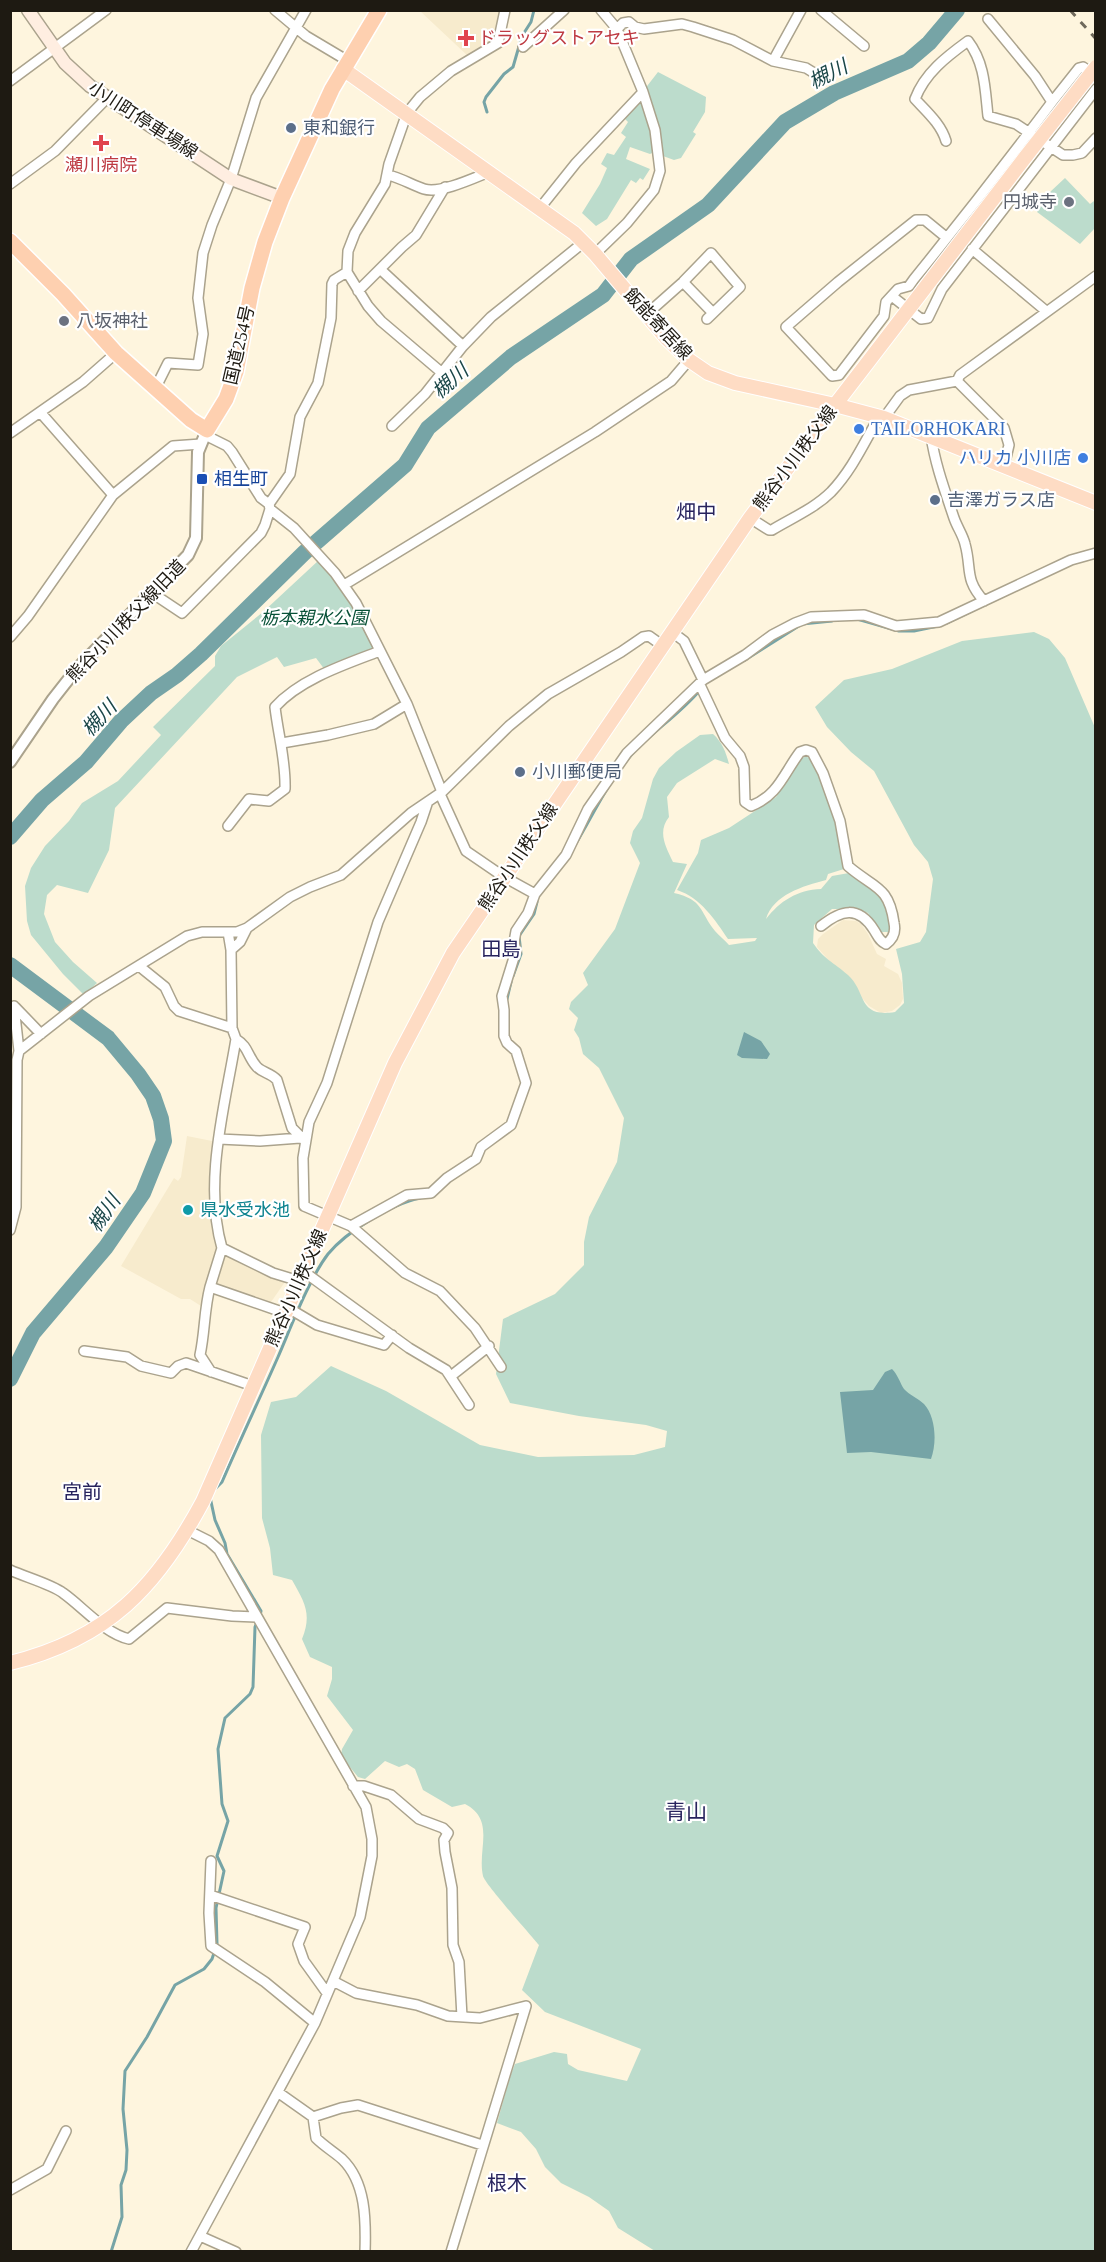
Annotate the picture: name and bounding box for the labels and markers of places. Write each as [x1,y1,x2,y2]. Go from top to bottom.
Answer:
place label: ドラッグストアセキ [478,28,640,48]
marker: ドラッグストアセキ [459,31,473,45]
place label: 東和銀行 [303,118,375,138]
marker: 東和銀行 [284,121,298,135]
marker: 瀬川病院 [92,134,110,152]
place label: 瀬川病院 [65,155,137,175]
place label: 円城寺 [1003,192,1057,212]
marker: 円城寺 [1062,195,1076,209]
place label: 八坂神社 [76,311,148,331]
marker: 八坂神社 [57,314,71,328]
place label: TAILORHOKARI [871,419,1006,439]
marker: TAILORHOKARI [852,422,866,436]
place label: ハリカ 小川店 [959,448,1071,468]
marker: ハリカ 小川店 [1076,451,1090,465]
place label: 相生町 [214,469,268,489]
marker: 相生町 [195,472,209,486]
place label: 吉澤ガラス店 [947,490,1055,510]
marker: 吉澤ガラス店 [928,493,942,507]
place label: 小川郵便局 [532,762,622,782]
marker: 小川郵便局 [513,765,527,779]
place label: 県水受水池 [200,1200,290,1220]
marker: 県水受水池 [181,1203,195,1217]

